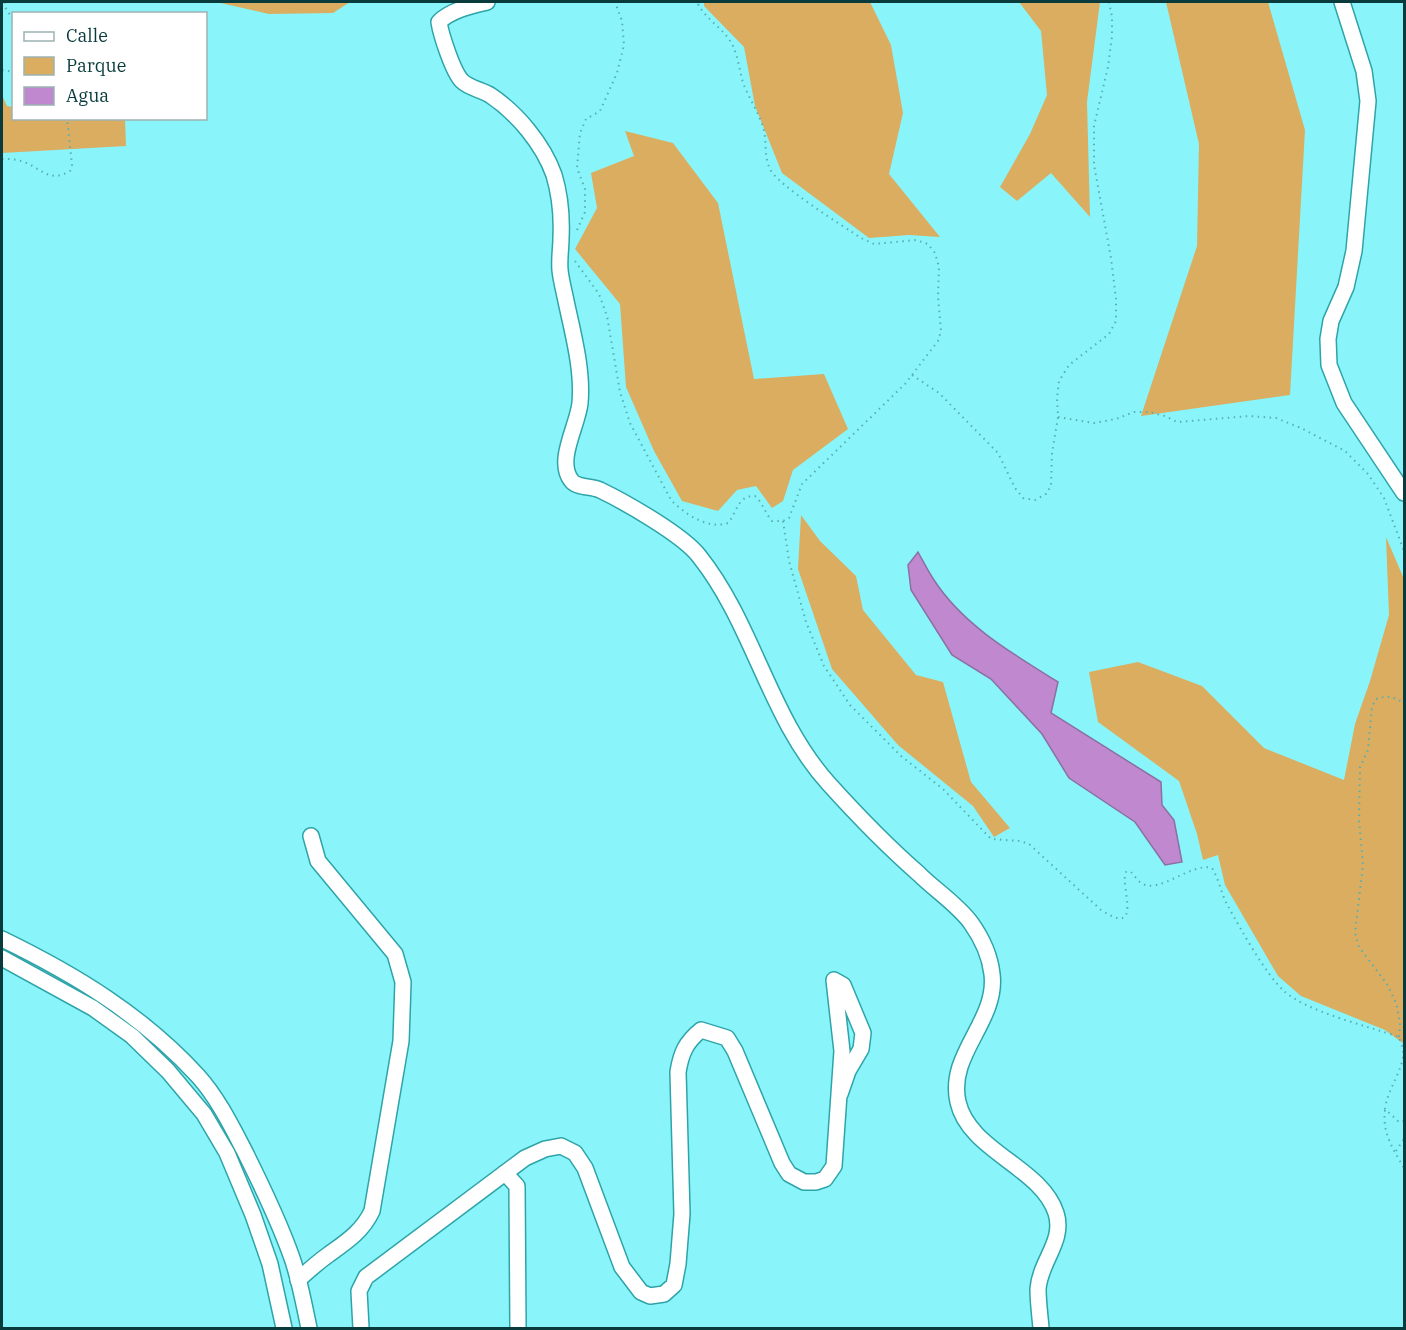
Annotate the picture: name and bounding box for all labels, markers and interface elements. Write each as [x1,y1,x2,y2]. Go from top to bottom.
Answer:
legend [12,12,207,120]
text: Calle [66,24,108,47]
text: Parque [66,54,126,77]
text: Agua [66,84,109,107]

